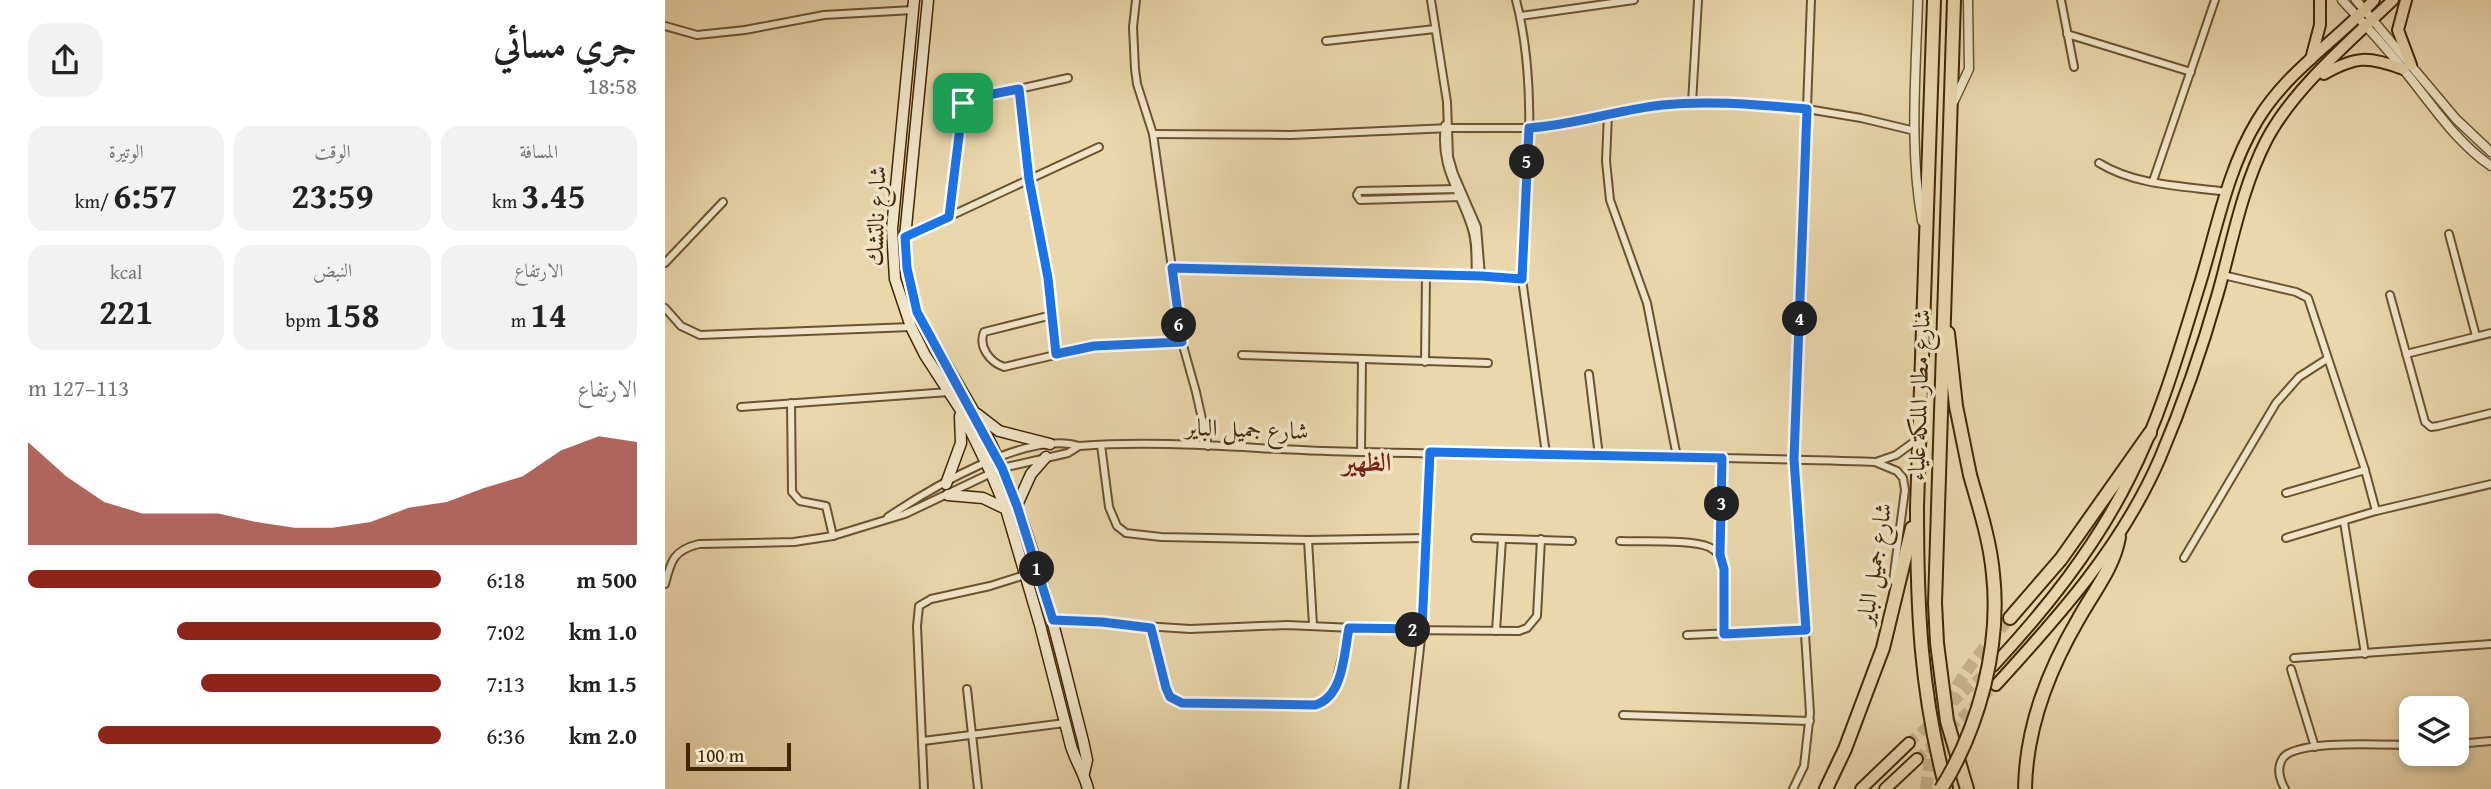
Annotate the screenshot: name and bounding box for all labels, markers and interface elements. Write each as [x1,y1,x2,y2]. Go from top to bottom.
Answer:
text: جري مسائي [493,15,637,71]
button: share [28,23,102,97]
text: 18:58 [587,69,637,102]
pin [933,73,993,133]
icon: arrive [944,84,982,122]
text: الوتيرة [109,137,144,165]
text: الوقت [314,137,351,165]
text: المسافة [519,137,558,165]
pin: 5 [1509,144,1545,180]
text: 5 [1522,147,1531,175]
street label: شارع نالتشك [856,165,898,267]
text: 6:57 [113,170,177,221]
text: 23:59 [291,170,374,221]
text: 3.45 [521,170,586,221]
text: /km [75,187,113,215]
text: km [492,187,521,215]
text: النبض [313,256,352,284]
text: الارتفاع [514,256,563,284]
text: kcal [110,258,142,286]
text: 221 [99,286,153,337]
text: 158 [325,289,380,340]
text: 14 [531,289,567,340]
pin: 4 [1783,302,1817,336]
text: 4 [1795,304,1804,332]
text: bpm [285,306,325,334]
text: m [511,306,531,334]
pin: 6 [1161,308,1197,342]
street label: شارع مطار الملكة علياء [1898,309,1942,482]
text: 6 [1174,310,1183,338]
text: 113–127 m [28,371,129,404]
text: الارتفاع [577,372,637,405]
street label: شارع جميل الباير [1182,409,1309,451]
district label: الظهير [1340,442,1391,481]
pin: 3 [1705,486,1739,522]
text: 3 [1717,489,1726,517]
street label: شارع جميل الباير [1846,500,1903,631]
pin: 1 [1019,552,1055,586]
text: 1 [1032,554,1041,582]
text: 6:18 [486,563,525,596]
text: 500 m [576,563,637,596]
pin: 2 [1395,612,1431,648]
text: 7:02 [486,615,525,648]
text: 1.0 km [569,615,637,648]
text: 2 [1408,615,1417,643]
text: 7:13 [486,667,525,700]
text: 1.5 km [569,667,637,700]
map controls [2399,696,2469,766]
button: layers [2399,696,2469,766]
text: 6:36 [486,719,525,752]
text: 2.0 km [569,719,637,752]
scale bar [686,740,791,772]
text: 100 m [697,741,744,769]

